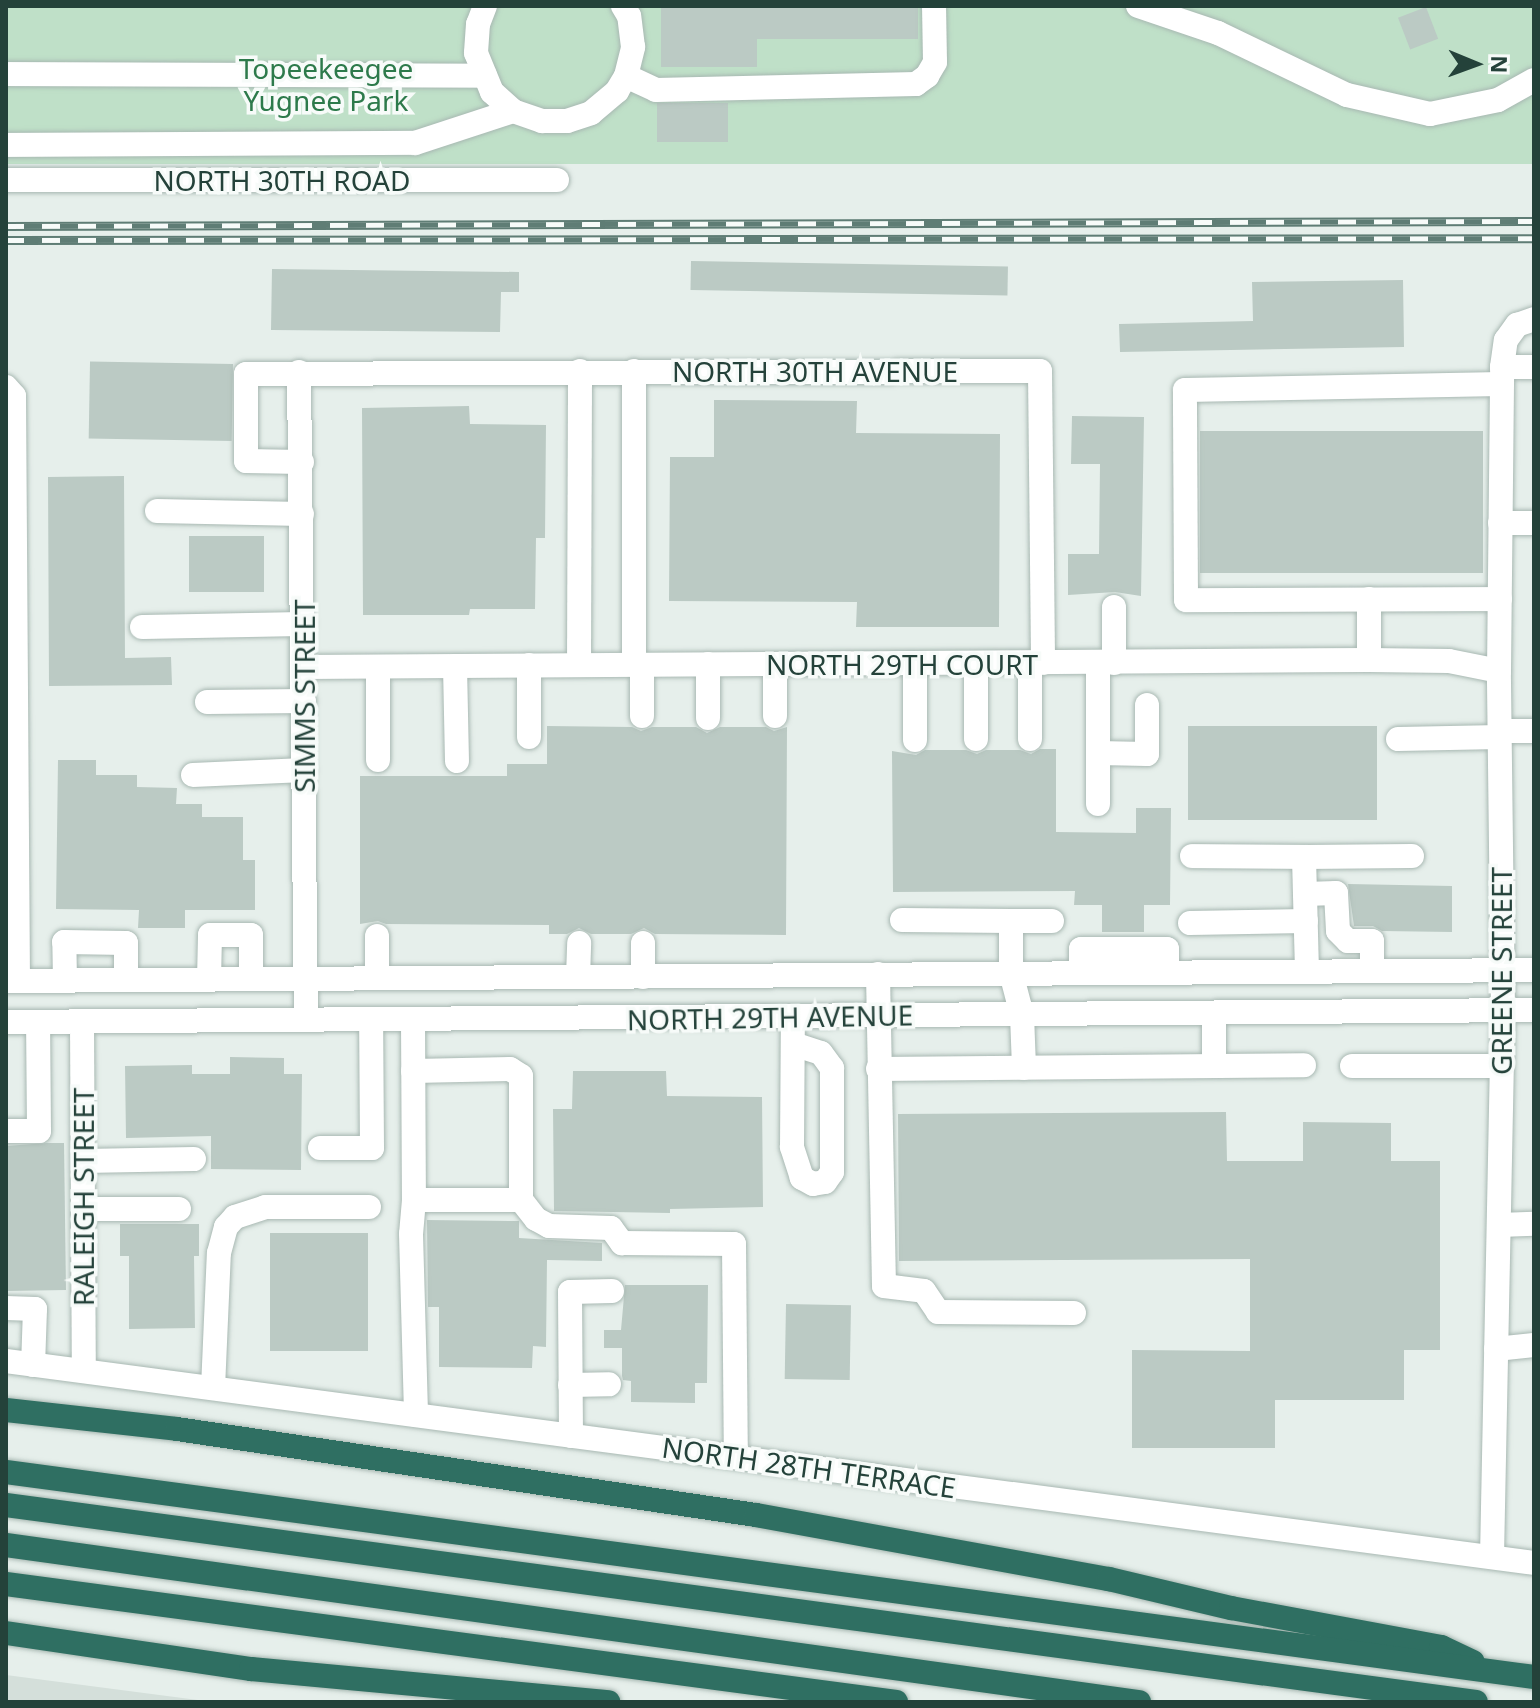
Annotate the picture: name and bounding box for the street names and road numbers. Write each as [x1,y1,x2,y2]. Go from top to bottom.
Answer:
street label: NORTH 30TH ROAD [154,163,410,197]
street label: NORTH 30TH AVENUE [672,354,958,388]
street label: SIMMS STREET [287,599,321,793]
street label: NORTH 29TH COURT [766,647,1038,681]
street label: GREENE STREET [1484,867,1518,1075]
street label: NORTH 29TH AVENUE [627,998,913,1036]
street label: RALEIGH STREET [66,1088,100,1306]
street label: NORTH 28TH TERRACE [660,1430,958,1504]

